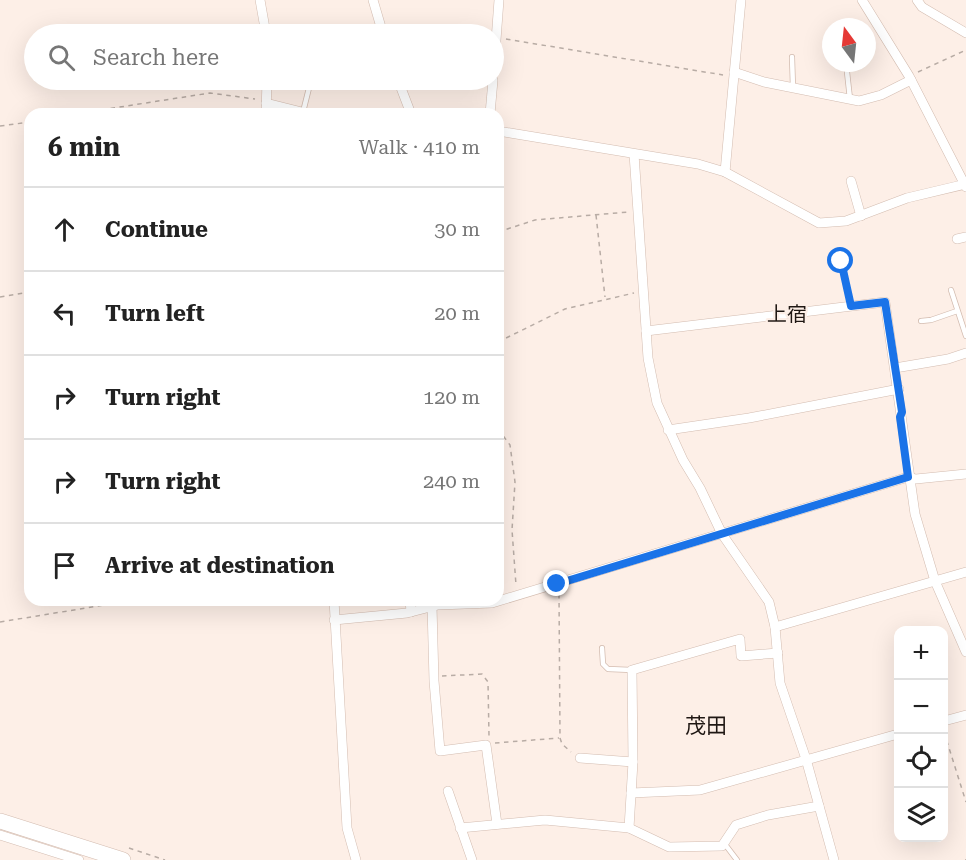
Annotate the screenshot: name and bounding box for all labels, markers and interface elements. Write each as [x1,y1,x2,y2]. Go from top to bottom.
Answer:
north arrow [822,18,876,72]
search box [24,24,504,90]
icon: search [45,41,78,74]
text: Search here [93,45,219,70]
text: 6 min [48,132,120,162]
text: Walk · 410 m [359,135,480,159]
icon: ahead [48,213,81,246]
text: Continue [105,217,208,242]
text: 30 m [434,217,480,241]
route start [827,247,853,273]
icon: left [48,297,81,330]
text: Turn left [105,301,205,326]
text: 20 m [434,301,480,325]
district label: 上宿 [767,302,807,326]
icon: right [48,381,81,414]
text: Turn right [105,385,220,410]
text: 120 m [423,385,480,409]
icon: right [48,465,81,498]
text: Turn right [105,469,220,494]
text: 240 m [423,469,480,493]
icon: arrive [48,549,81,582]
text: Arrive at destination [105,553,334,578]
route end [543,570,569,596]
map controls [894,626,948,842]
button: + [894,626,948,680]
button: − [894,680,948,734]
district label: 茂田 [685,714,727,738]
button: locate [894,734,948,788]
button: layers [894,788,948,842]

